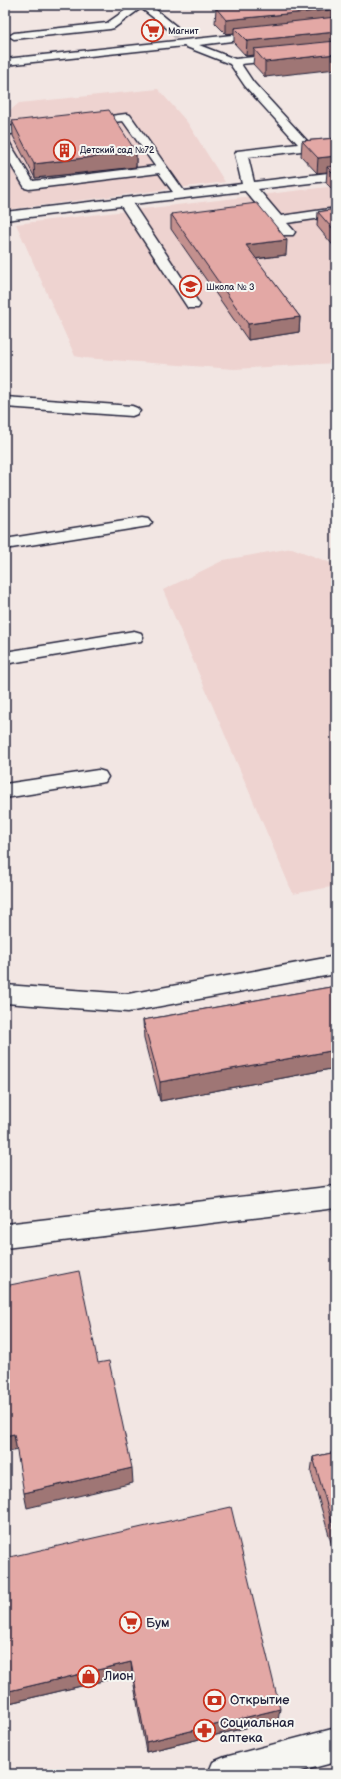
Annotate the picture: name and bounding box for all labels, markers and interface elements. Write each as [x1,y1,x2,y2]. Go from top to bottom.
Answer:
supermarket icon: Магнит [139,18,165,44]
place label: Магнит [168,26,199,37]
building icon: Детский сад №72 [52,137,78,163]
place label: Детский сад №72 [80,145,155,156]
school or university icon: Школа № 3 [177,274,203,300]
place label: Школа № 3 [206,282,255,293]
supermarket icon: Бум [117,1610,143,1636]
place label: Бум [146,1615,170,1631]
shop icon: Лион [75,1663,101,1689]
place label: Лион [103,1668,134,1684]
bank icon: Открытие [201,1687,227,1713]
place label: Открытие [230,1692,290,1708]
place label: Социальная аптека [220,1715,294,1746]
pharmacy icon: Социальная аптека [191,1717,217,1743]

